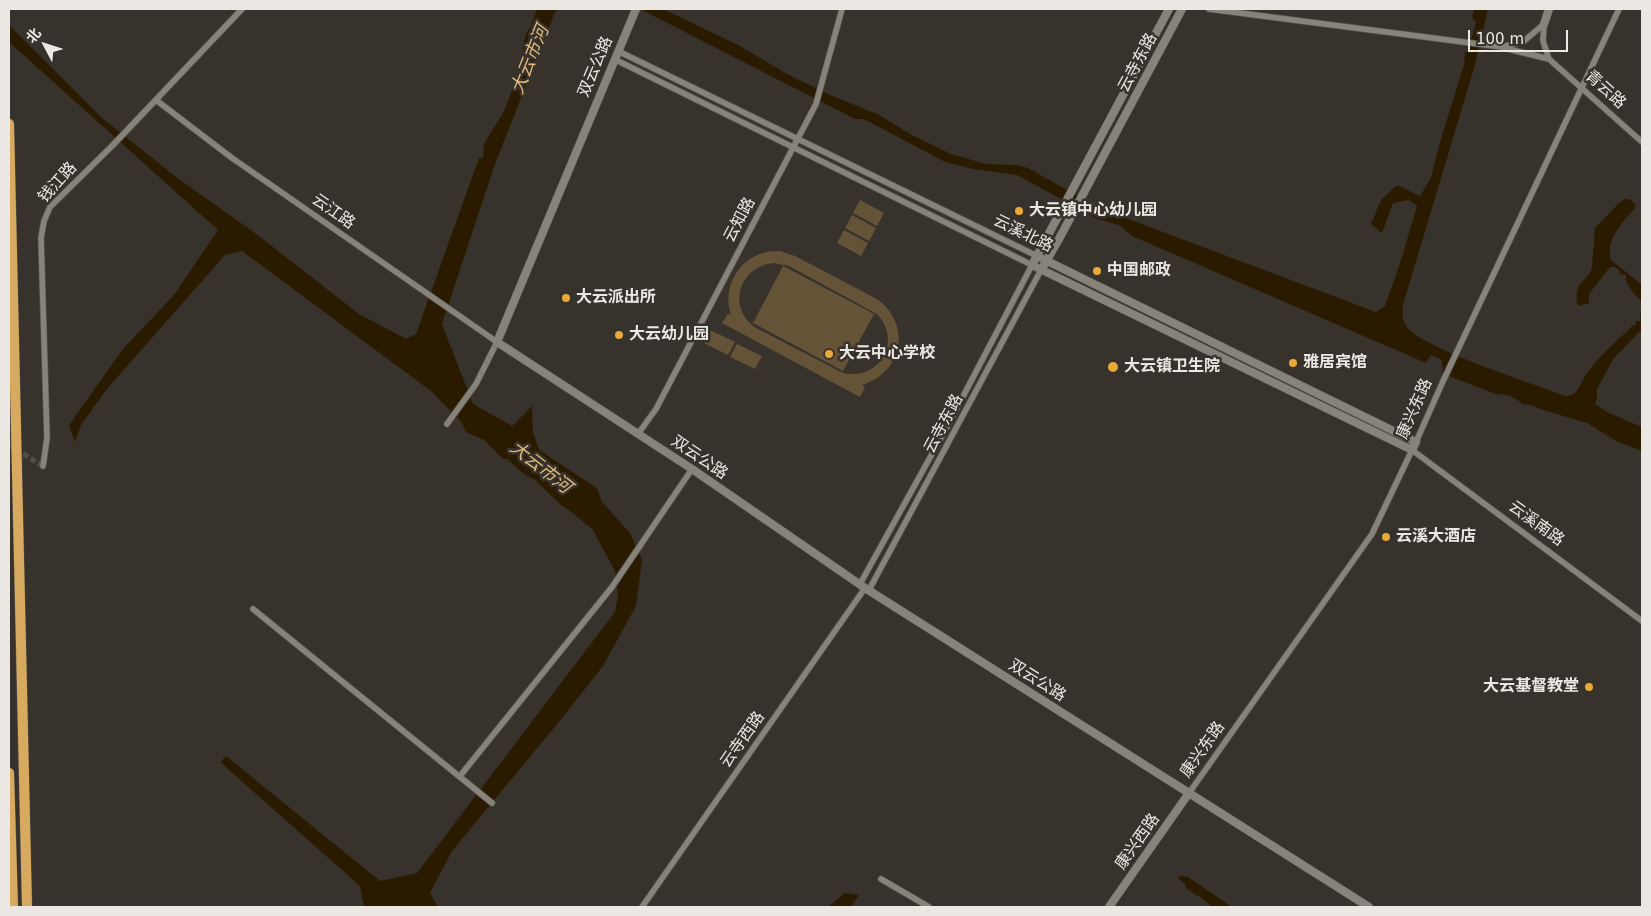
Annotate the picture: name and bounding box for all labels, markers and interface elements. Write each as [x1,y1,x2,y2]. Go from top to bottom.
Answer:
north arrow [20,20,70,70]
scale bar [1471,20,1571,52]
water label: 大云市河 [508,23,554,97]
text: 北 [23,25,44,46]
street label: 云寺东路 [1115,30,1161,96]
text: 100 m [1476,30,1524,48]
street label: 双云公路 [575,34,617,100]
street label: 青云路 [1581,67,1629,113]
street label: 钱江路 [35,159,81,207]
street label: 云江路 [308,190,358,234]
street label: 云知路 [720,194,760,246]
place label: 大云镇中心幼儿园 [1029,201,1157,221]
marker: 大云镇中心幼儿园 [1013,205,1025,217]
street label: 云溪北路 [990,211,1056,257]
place label: 中国邮政 [1107,261,1171,281]
marker: 中国邮政 [1091,265,1103,277]
place label: 大云派出所 [576,288,656,308]
marker: 大云派出所 [560,292,572,304]
place label: 大云幼儿园 [629,325,709,345]
marker: 大云幼儿园 [613,329,625,341]
place label: 大云中心学校 [839,344,935,364]
marker: 大云中心学校 [823,348,835,360]
place label: 雅居宾馆 [1303,353,1367,373]
place label: 大云镇卫生院 [1124,357,1220,377]
marker: 雅居宾馆 [1287,357,1299,369]
marker: 大云镇卫生院 [1106,360,1120,374]
street label: 康兴东路 [1393,376,1437,442]
street label: 云寺东路 [921,391,967,457]
street label: 双云公路 [667,432,731,484]
water label: 大云市河 [505,437,575,499]
street label: 云溪南路 [1504,497,1568,551]
place label: 云溪大酒店 [1396,527,1476,547]
marker: 云溪大酒店 [1380,531,1392,543]
street label: 双云公路 [1005,656,1069,706]
place label: 大云基督教堂 [1483,677,1579,697]
marker: 大云基督教堂 [1583,681,1595,693]
street label: 云寺西路 [717,708,769,772]
street label: 康兴东路 [1177,718,1229,782]
street label: 康兴西路 [1112,810,1164,874]

